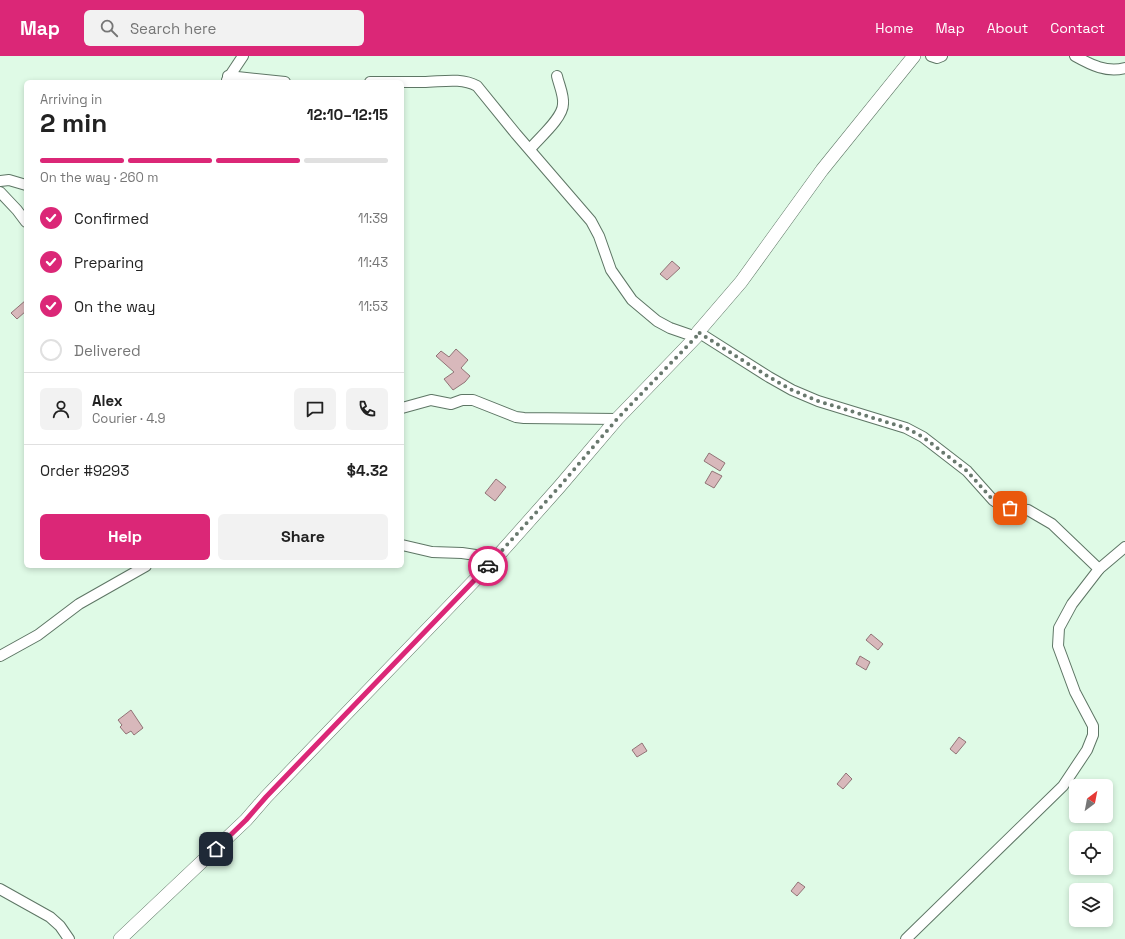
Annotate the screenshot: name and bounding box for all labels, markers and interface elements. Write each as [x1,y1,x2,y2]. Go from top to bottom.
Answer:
search box [84,10,364,46]
text: Map [20,16,60,41]
icon: search [98,17,120,39]
text: Search here [130,19,216,38]
text: Home [875,19,913,37]
text: Map [935,19,965,37]
text: About [987,19,1028,37]
text: Contact [1050,19,1105,37]
text: Arriving in [40,91,102,108]
text: 12:10–12:15 [307,105,388,124]
text: 2 min [40,106,107,140]
text: On the way · 260 m [40,169,158,186]
icon: check [40,207,62,229]
text: Confirmed [74,209,149,228]
text: 11:39 [358,210,388,227]
icon: check [40,251,62,273]
text: Preparing [74,253,144,272]
text: 11:43 [358,254,388,271]
icon: check [40,295,62,317]
text: On the way [74,297,155,316]
text: 11:53 [358,298,388,315]
text: Delivered [74,341,141,360]
button: person [40,388,82,430]
button: chat [294,388,336,430]
button: phone [346,388,388,430]
text: Alex [92,391,123,410]
text: Courier · 4.9 [92,410,166,427]
text: Order #9293 [40,461,129,480]
text: $4.32 [347,461,388,480]
pin [993,491,1027,525]
icon: bag [999,497,1021,519]
button: Help [40,514,210,560]
button: Share [218,514,388,560]
courier [468,546,508,586]
icon: car [477,555,499,577]
north arrow [1069,779,1113,823]
map controls [1069,779,1113,927]
button: locate [1069,831,1113,875]
pin [199,832,233,866]
icon: home [205,838,227,860]
button: layers [1069,883,1113,927]

